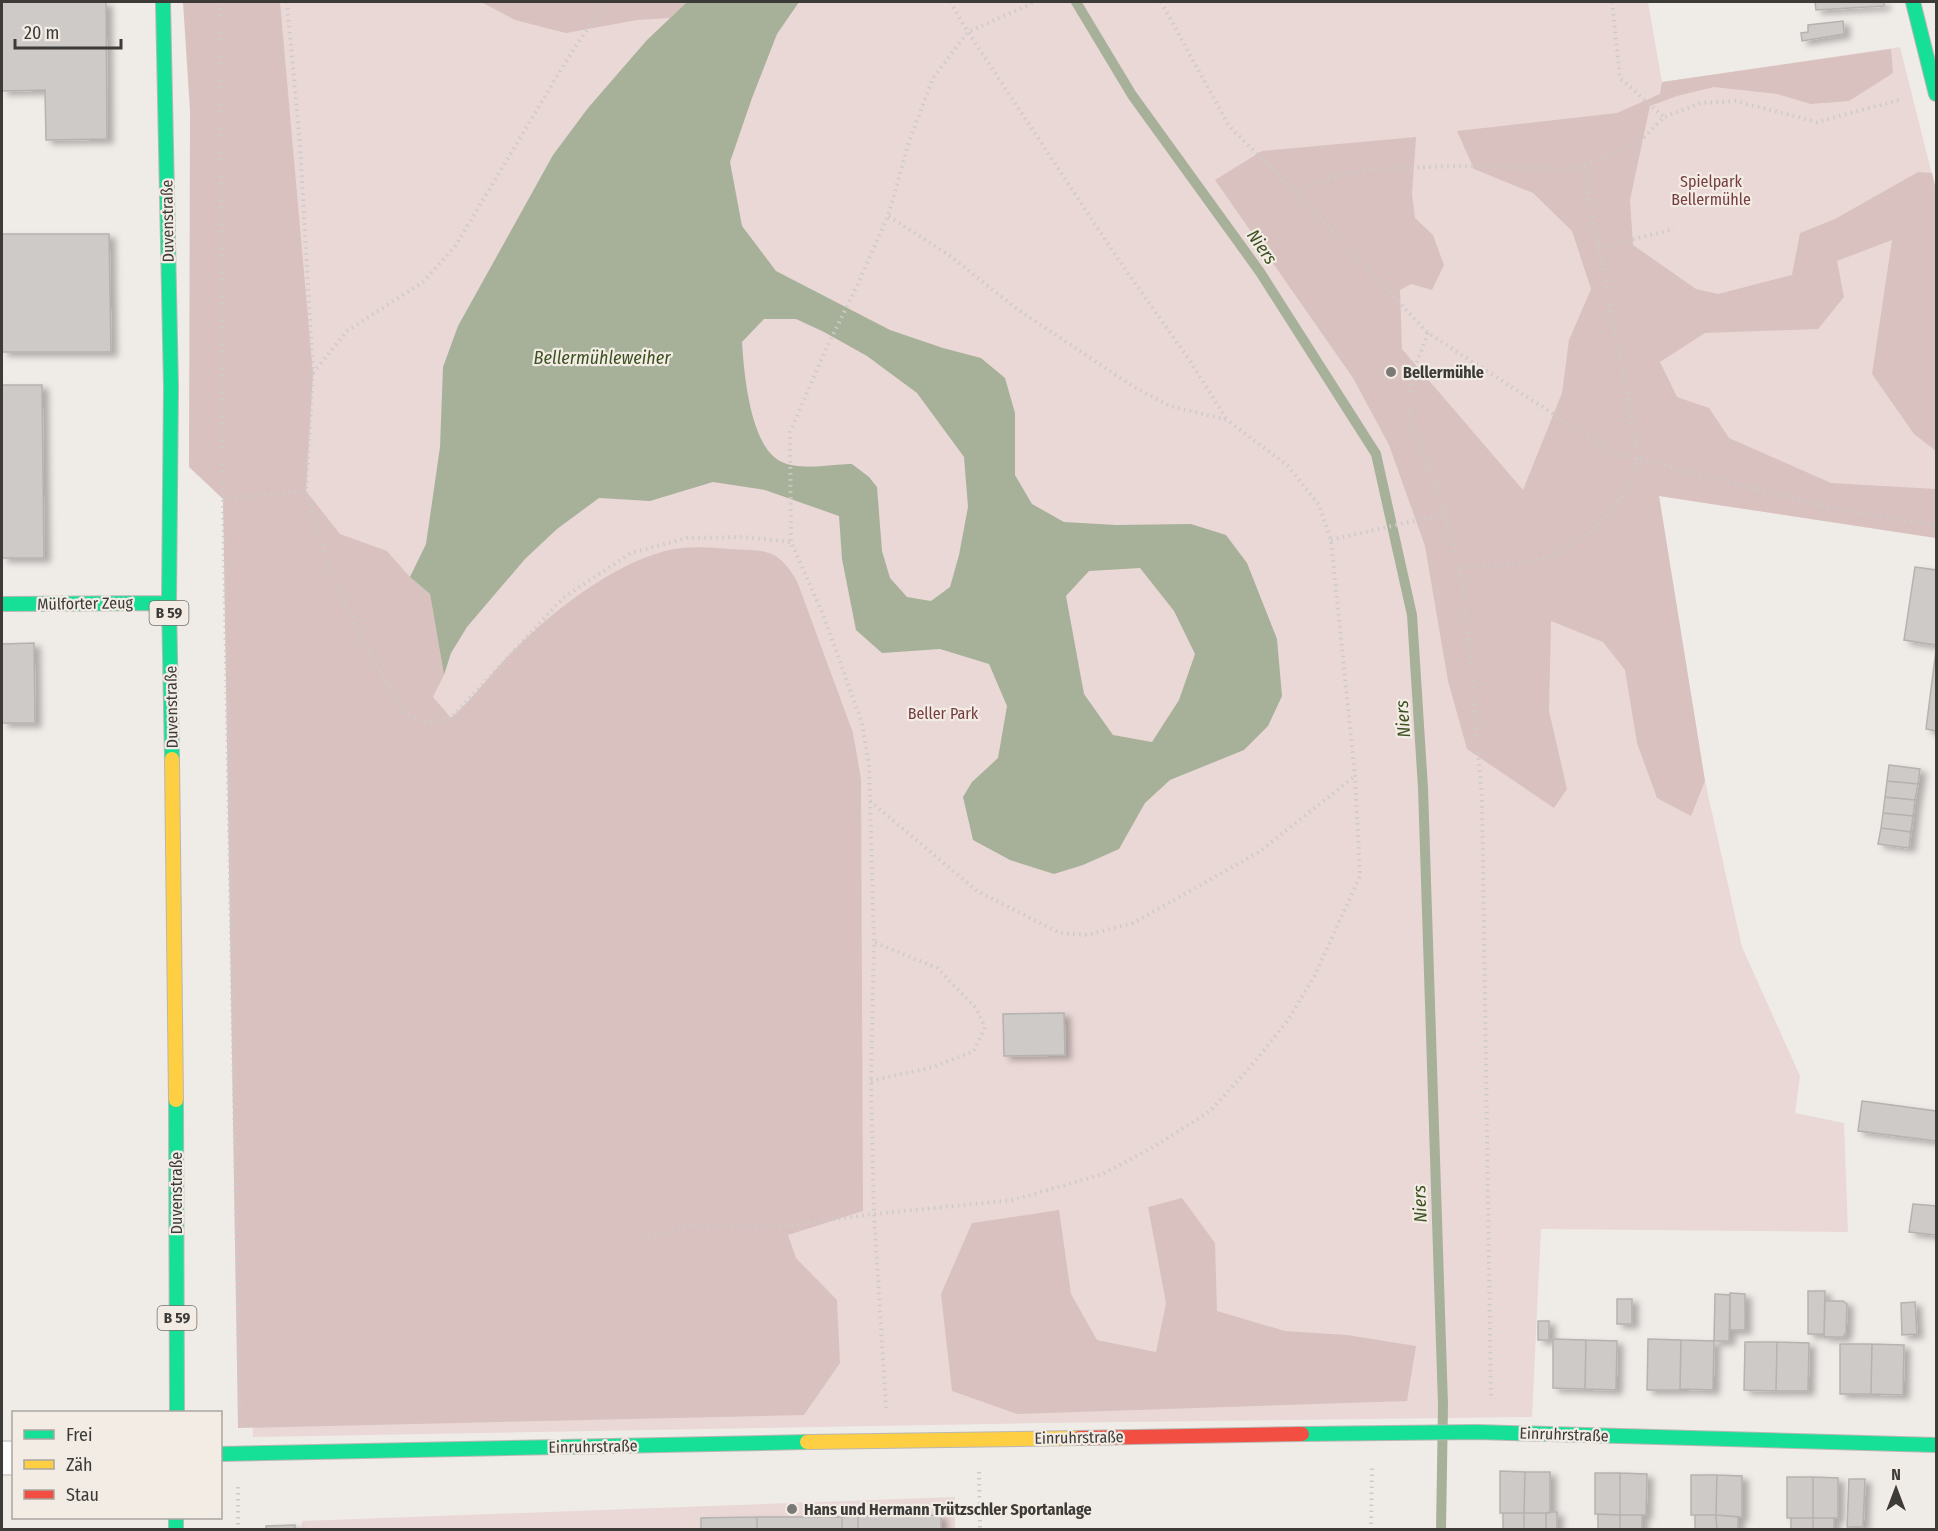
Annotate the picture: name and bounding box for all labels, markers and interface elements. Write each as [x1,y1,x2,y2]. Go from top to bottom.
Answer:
scale bar [15,12,122,50]
text: 20 m [24,22,59,44]
park label: Spielpark Bellermühle [1671,172,1751,209]
street label: Duvenstraße [157,179,178,262]
water label: Niers [1242,225,1282,269]
water label: Bellermühleweiher [534,347,671,369]
place label: Bellermühle [1403,363,1484,382]
marker: Bellermühle [1384,365,1398,379]
street label: Mülforter Zeug [37,593,134,614]
road number: B 59 [150,601,188,625]
street label: Duvenstraße [161,665,182,748]
water label: Niers [1391,699,1415,739]
park label: Beller Park [908,704,979,723]
street label: Duvenstraße [167,1152,186,1234]
water label: Niers [1408,1184,1432,1223]
road number: B 59 [158,1306,196,1330]
legend [12,1411,222,1519]
street label: Einruhrstraße [1519,1423,1609,1446]
text: Frei [66,1424,92,1446]
street label: Einruhrstraße [1034,1427,1124,1448]
street label: Einruhrstraße [548,1436,638,1457]
text: Zäh [66,1454,93,1476]
north arrow [1866,1459,1926,1519]
text: N [1891,1465,1901,1484]
text: Stau [66,1484,99,1506]
place label: Hans und Hermann Trützschler Sportanlage [804,1500,1092,1519]
marker: Hans und Hermann Trützschler Sportanlage [785,1502,799,1516]

